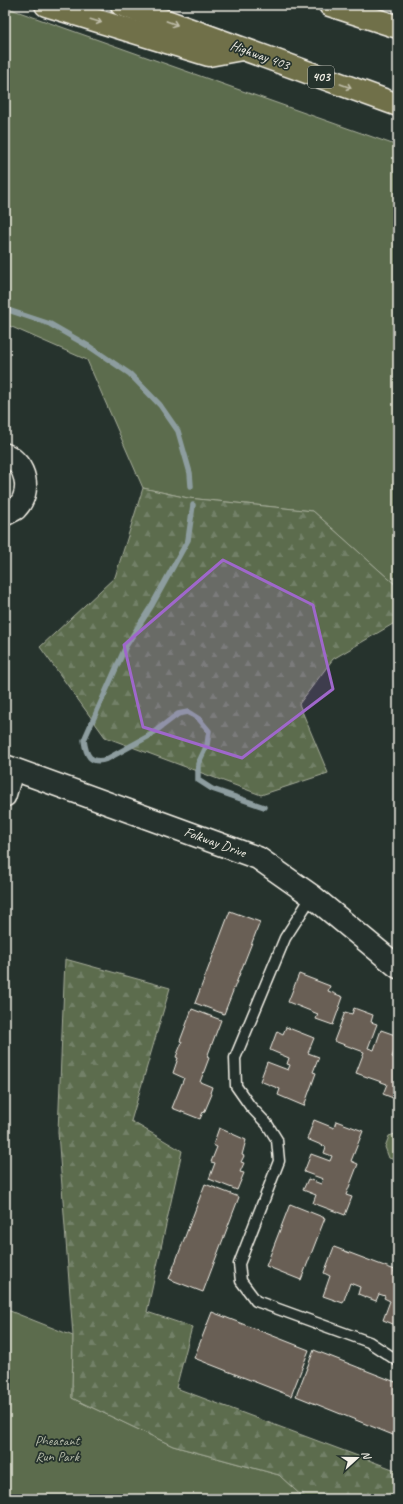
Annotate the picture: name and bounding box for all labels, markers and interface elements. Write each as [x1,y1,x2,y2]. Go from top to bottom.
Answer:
one-way arrow [90,18,103,25]
one-way arrow [166,20,178,28]
street label: Highway 403 [228,36,294,74]
road number: 403 [308,66,334,88]
one-way arrow [339,83,351,91]
street label: Folkway Drive [182,823,250,862]
park label: Pheasant Run Park [35,1432,81,1465]
north arrow [337,1438,377,1478]
text: N [359,1449,375,1462]

